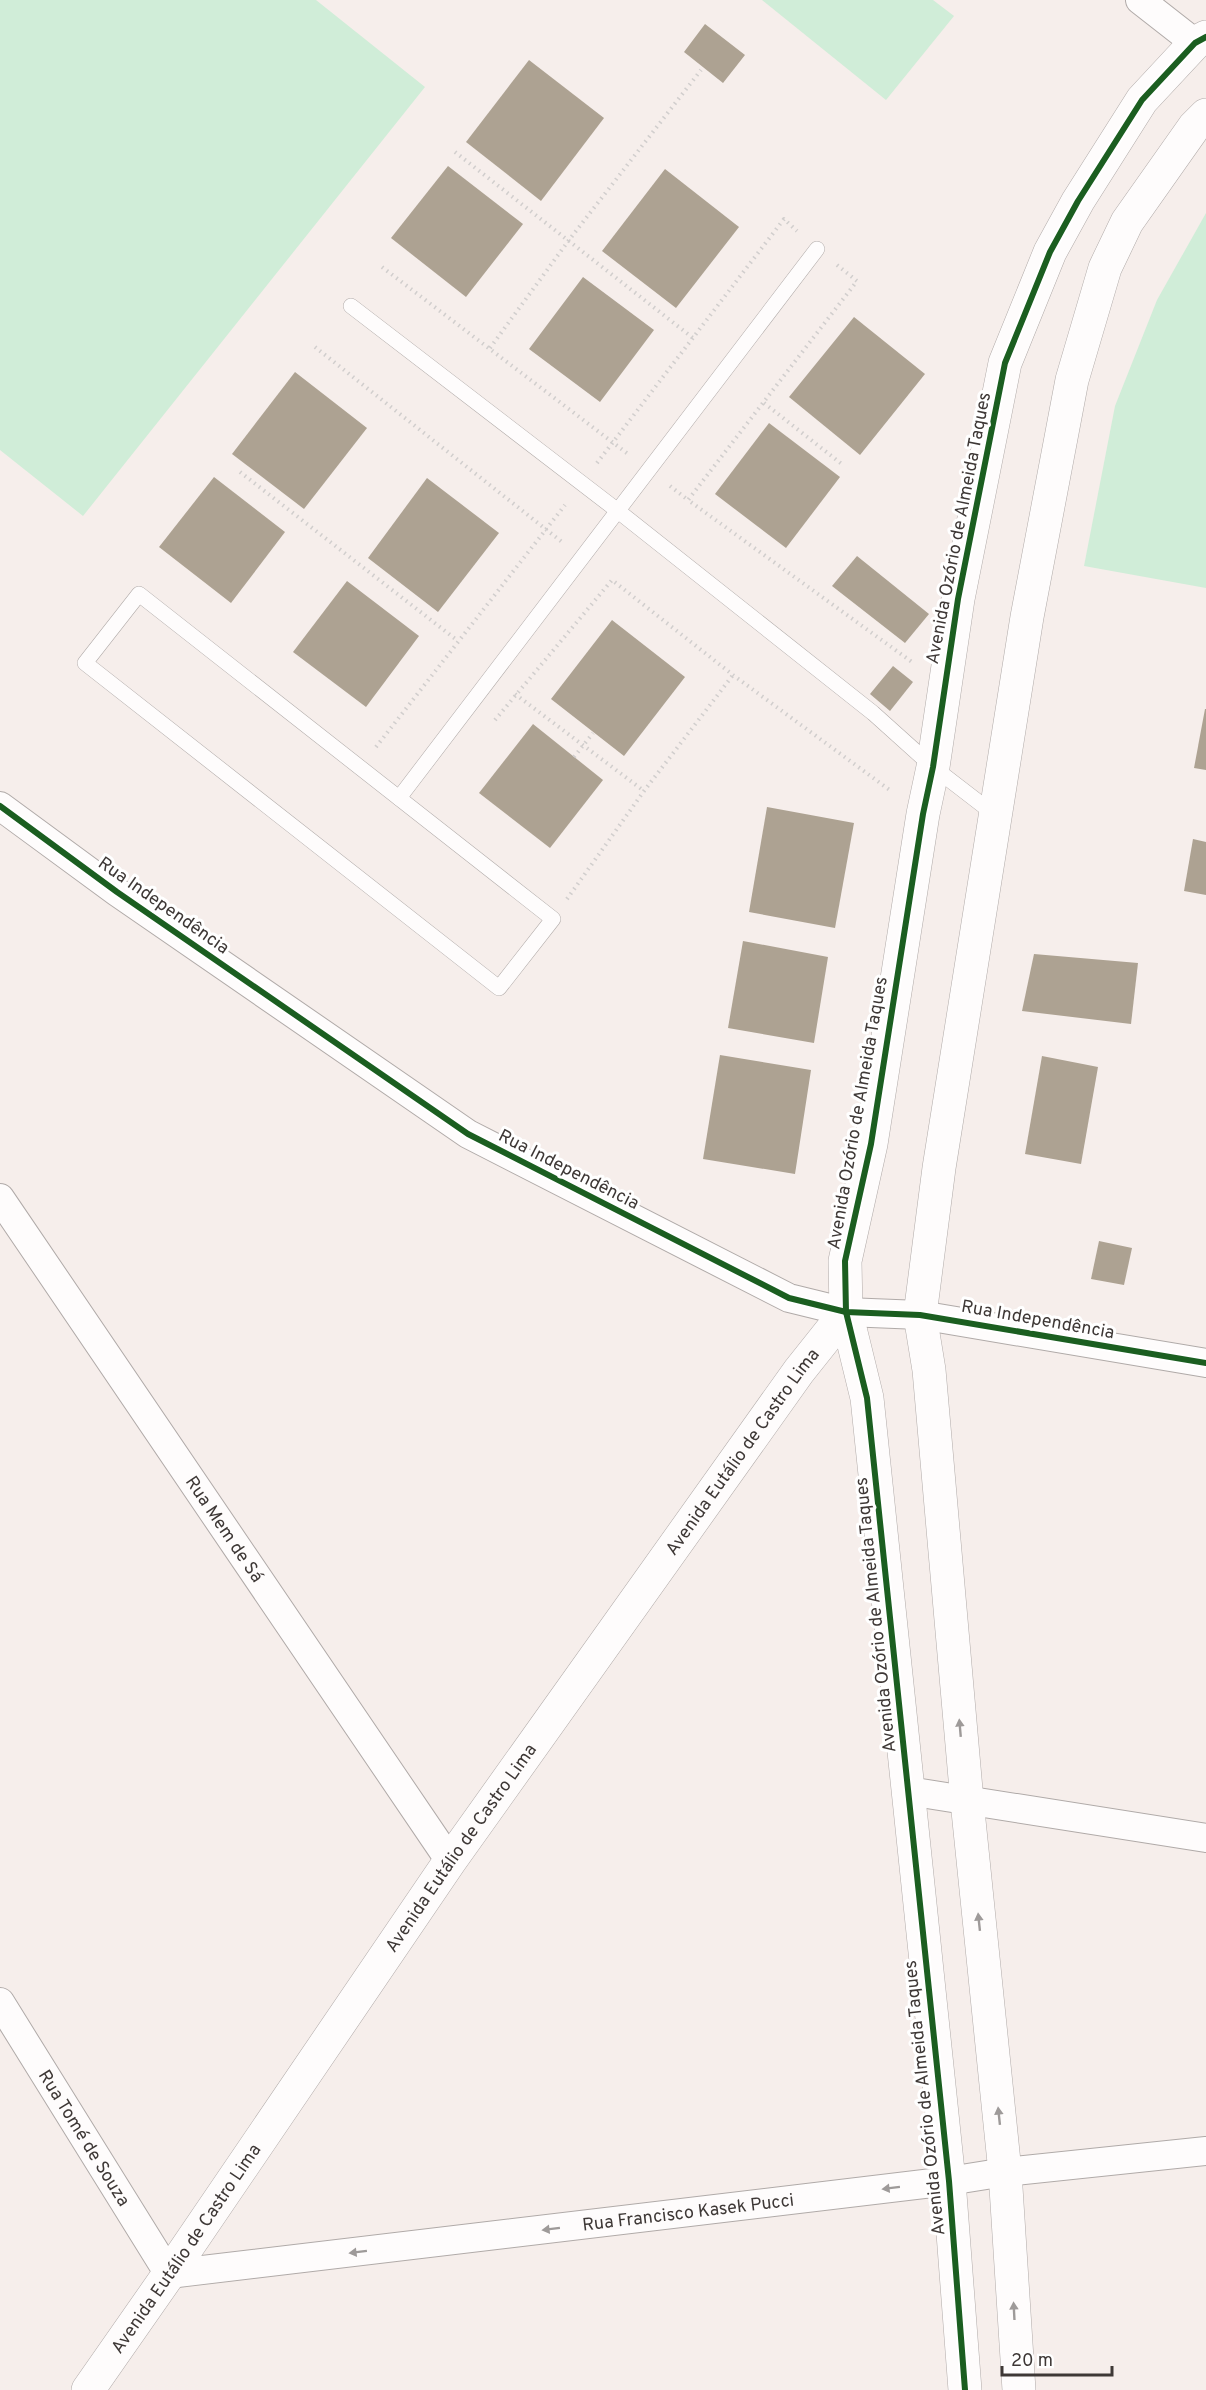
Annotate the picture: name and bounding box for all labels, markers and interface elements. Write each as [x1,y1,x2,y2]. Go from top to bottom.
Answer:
street label: Avenida Ozório de Almeida Taques [922,390,997,666]
street label: Rua Independência [93,852,233,960]
street label: Avenida Ozório de Almeida Taques [823,975,894,1251]
street label: Rua Independência [494,1125,643,1216]
street label: Rua Independência [959,1296,1116,1345]
street label: Avenida Eutálio de Castro Lima [661,1344,825,1560]
street label: Rua Mem de Sá [179,1472,268,1588]
street label: Avenida Ozório de Almeida Taques [851,1476,902,1754]
one-way arrow [955,1719,965,1738]
street label: Avenida Eutálio de Castro Lima [381,1740,543,1957]
one-way arrow [974,1913,984,1932]
street label: Avenida Ozório de Almeida Taques [900,1959,951,2237]
street label: Rua Tomé de Souza [32,2066,134,2211]
one-way arrow [995,2107,1004,2126]
street label: Avenida Eutálio de Castro Lima [107,2140,267,2359]
one-way arrow [881,2183,900,2193]
street label: Rua Francisco Kasek Pucci [581,2190,796,2238]
one-way arrow [542,2224,561,2233]
one-way arrow [348,2247,367,2257]
one-way arrow [1009,2301,1018,2320]
scale bar [1002,2339,1112,2377]
text: 20 m [1011,2350,1053,2373]

